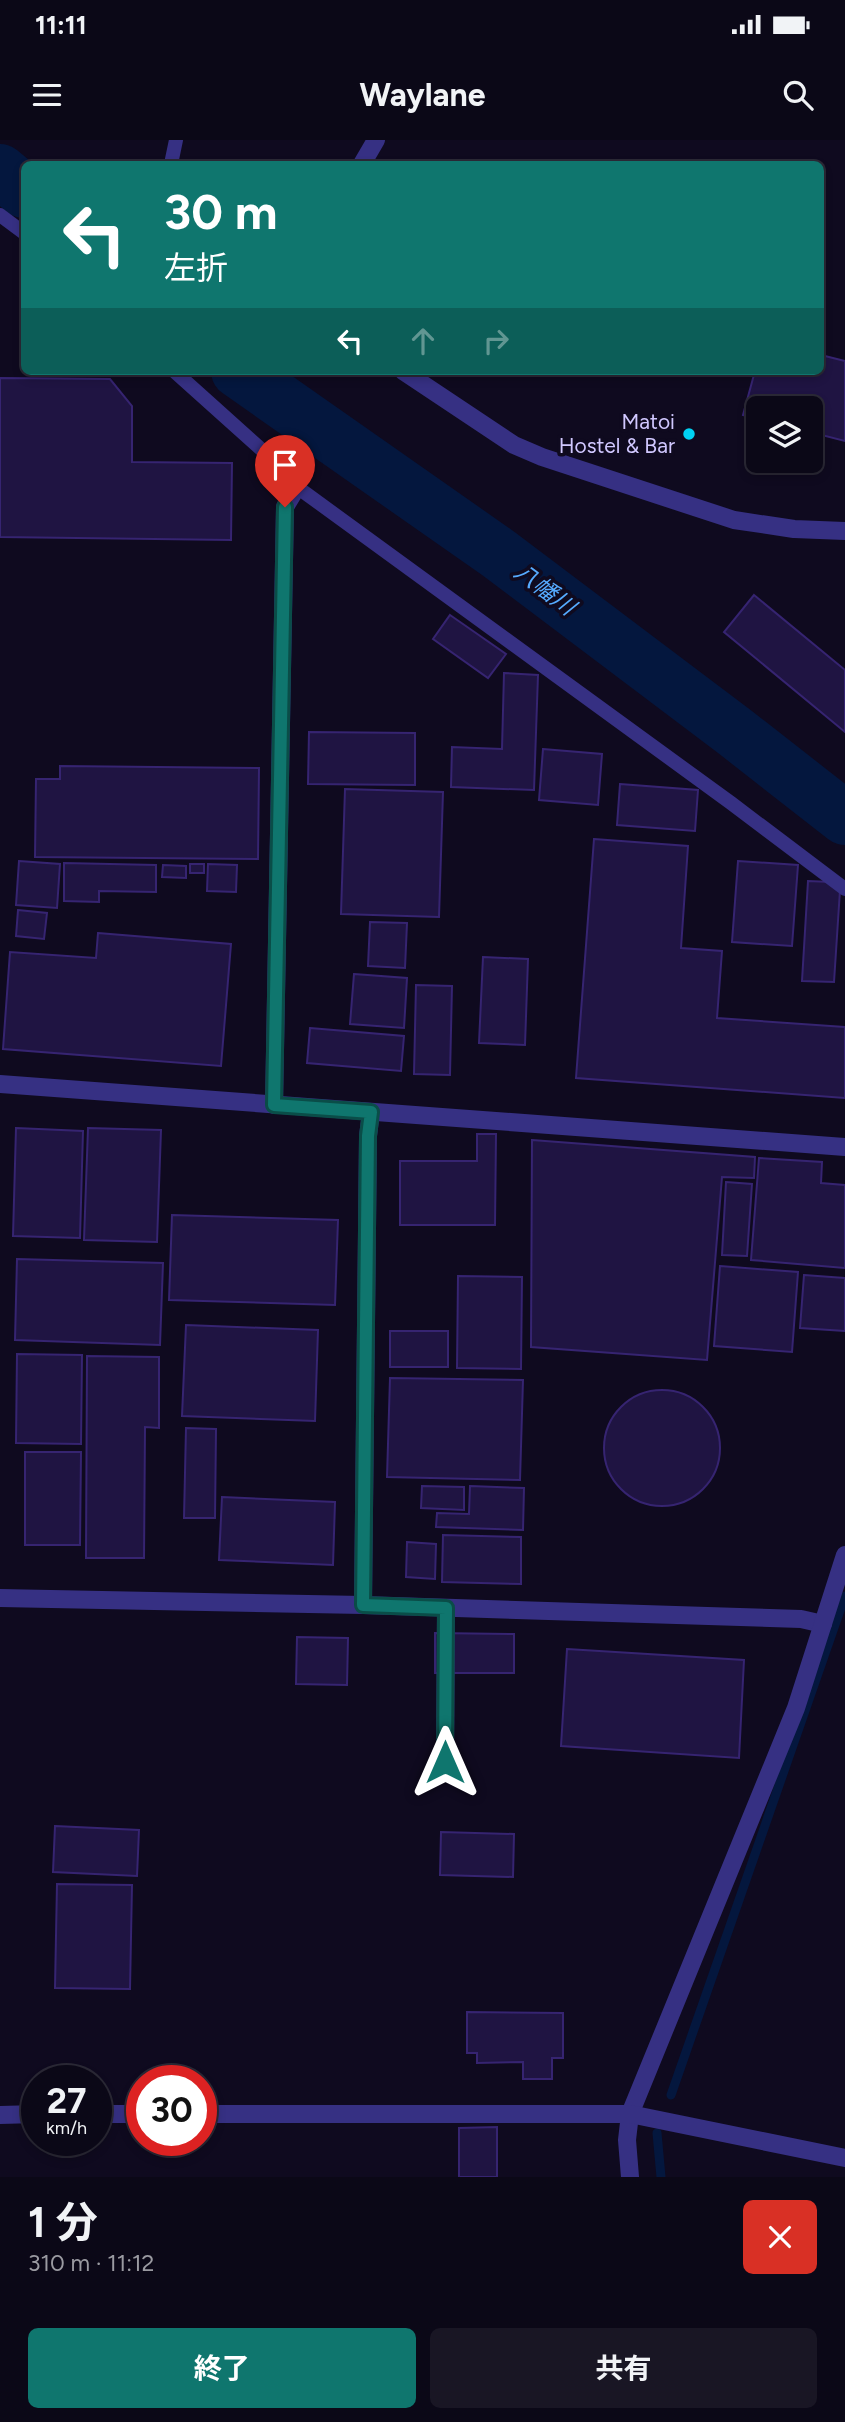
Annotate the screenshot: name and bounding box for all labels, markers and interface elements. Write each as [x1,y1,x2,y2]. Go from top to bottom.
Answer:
text: 11:11 [35,9,87,41]
icon: menu [28,76,66,114]
text: Waylane [359,76,486,114]
icon: search [779,76,817,114]
text: 30 m [164,182,277,241]
icon: left [49,189,140,280]
text: 左折 [164,249,228,287]
icon: left [331,322,369,360]
icon: ahead [404,322,442,360]
icon: right [477,322,515,360]
map controls [746,396,823,473]
button: layers [746,396,823,473]
place label: Matoi Hostel & Bar [559,409,675,458]
marker: Matoi Hostel & Bar [681,426,697,442]
pin [255,435,315,507]
icon: arrive [266,446,304,484]
water label: 八幡川 [509,557,583,623]
position arrow [408,1725,482,1799]
speed limit sign: 30 [126,2065,217,2156]
text: 27 [47,2080,86,2122]
text: km/h [46,2117,87,2139]
text: 1 分 [28,2197,98,2248]
button: close [743,2200,817,2274]
text: 310 m · 11:12 [28,2249,154,2277]
button: 終了 [28,2328,416,2408]
button: 共有 [430,2328,817,2408]

